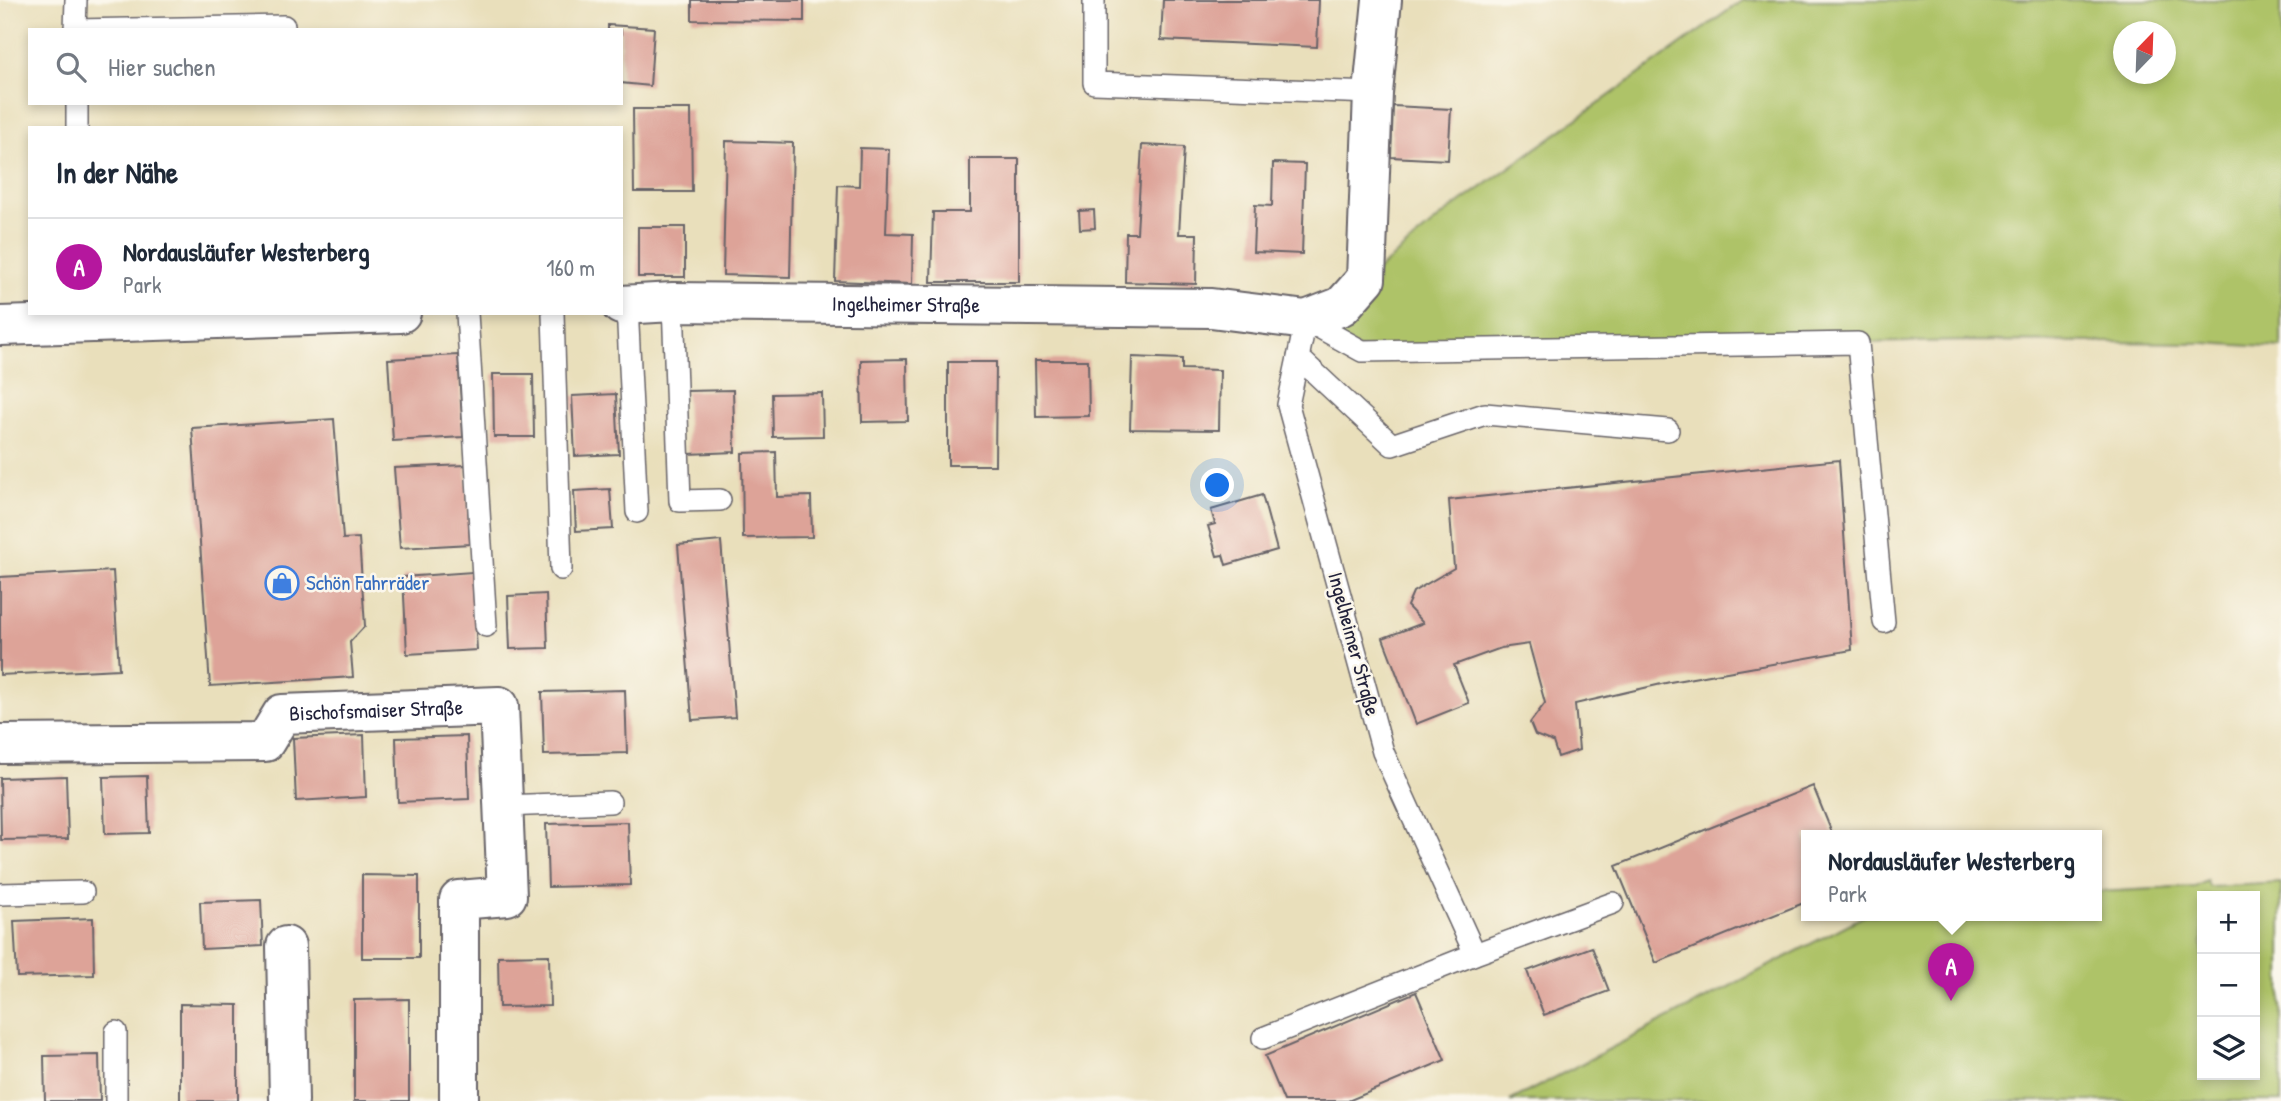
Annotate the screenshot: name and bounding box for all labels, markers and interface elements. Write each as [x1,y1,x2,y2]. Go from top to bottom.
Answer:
north arrow [2113,21,2176,84]
search box [28,28,623,105]
icon: search [52,48,90,86]
text: Hier suchen [108,49,216,84]
text: In der Nähe [56,152,178,192]
text: Nordausläufer Westerberg [123,234,370,269]
text: A [73,252,85,283]
text: 160 m [546,252,595,283]
text: Park [123,269,161,300]
street label: Ingelheimer Straße [832,289,980,319]
your location [1200,468,1234,502]
shop icon: Schön Fahrräder [263,564,301,602]
place label: Schön Fahrräder [306,568,429,597]
street label: Ingelheimer Straße [1321,569,1388,719]
street label: Bischofsmaiser Straße [289,692,464,728]
popup [1801,830,2102,921]
text: Nordausläufer Westerberg [1828,843,2075,878]
text: Park [1828,878,1867,909]
map controls [2197,891,2260,1080]
button: + [2197,891,2260,954]
pin: A [1928,943,1974,1001]
button: − [2197,954,2260,1017]
button: layers [2197,1017,2260,1080]

